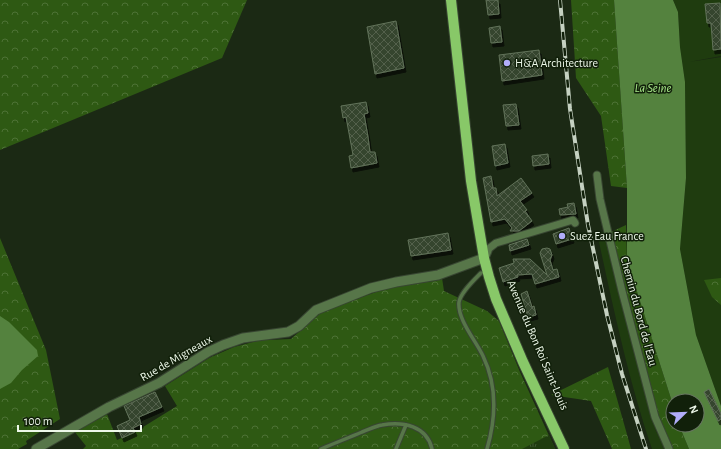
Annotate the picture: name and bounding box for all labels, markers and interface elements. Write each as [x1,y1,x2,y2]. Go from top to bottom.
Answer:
place label: H&A Architecture [515,57,598,69]
marker: H&A Architecture [502,58,512,68]
water label: La Seine [635,82,672,95]
place label: Suez Eau France [570,230,644,242]
marker: Suez Eau France [557,231,567,241]
street label: Chemin du Bord de l'Eau [619,255,659,367]
street label: Avenue du Bon Roi Saint-Louis [505,278,571,412]
street label: Rue de Migneaux [138,333,214,383]
north arrow [665,393,705,433]
text: N [687,404,700,415]
scale bar [18,407,141,433]
text: 100 m [24,415,52,427]

